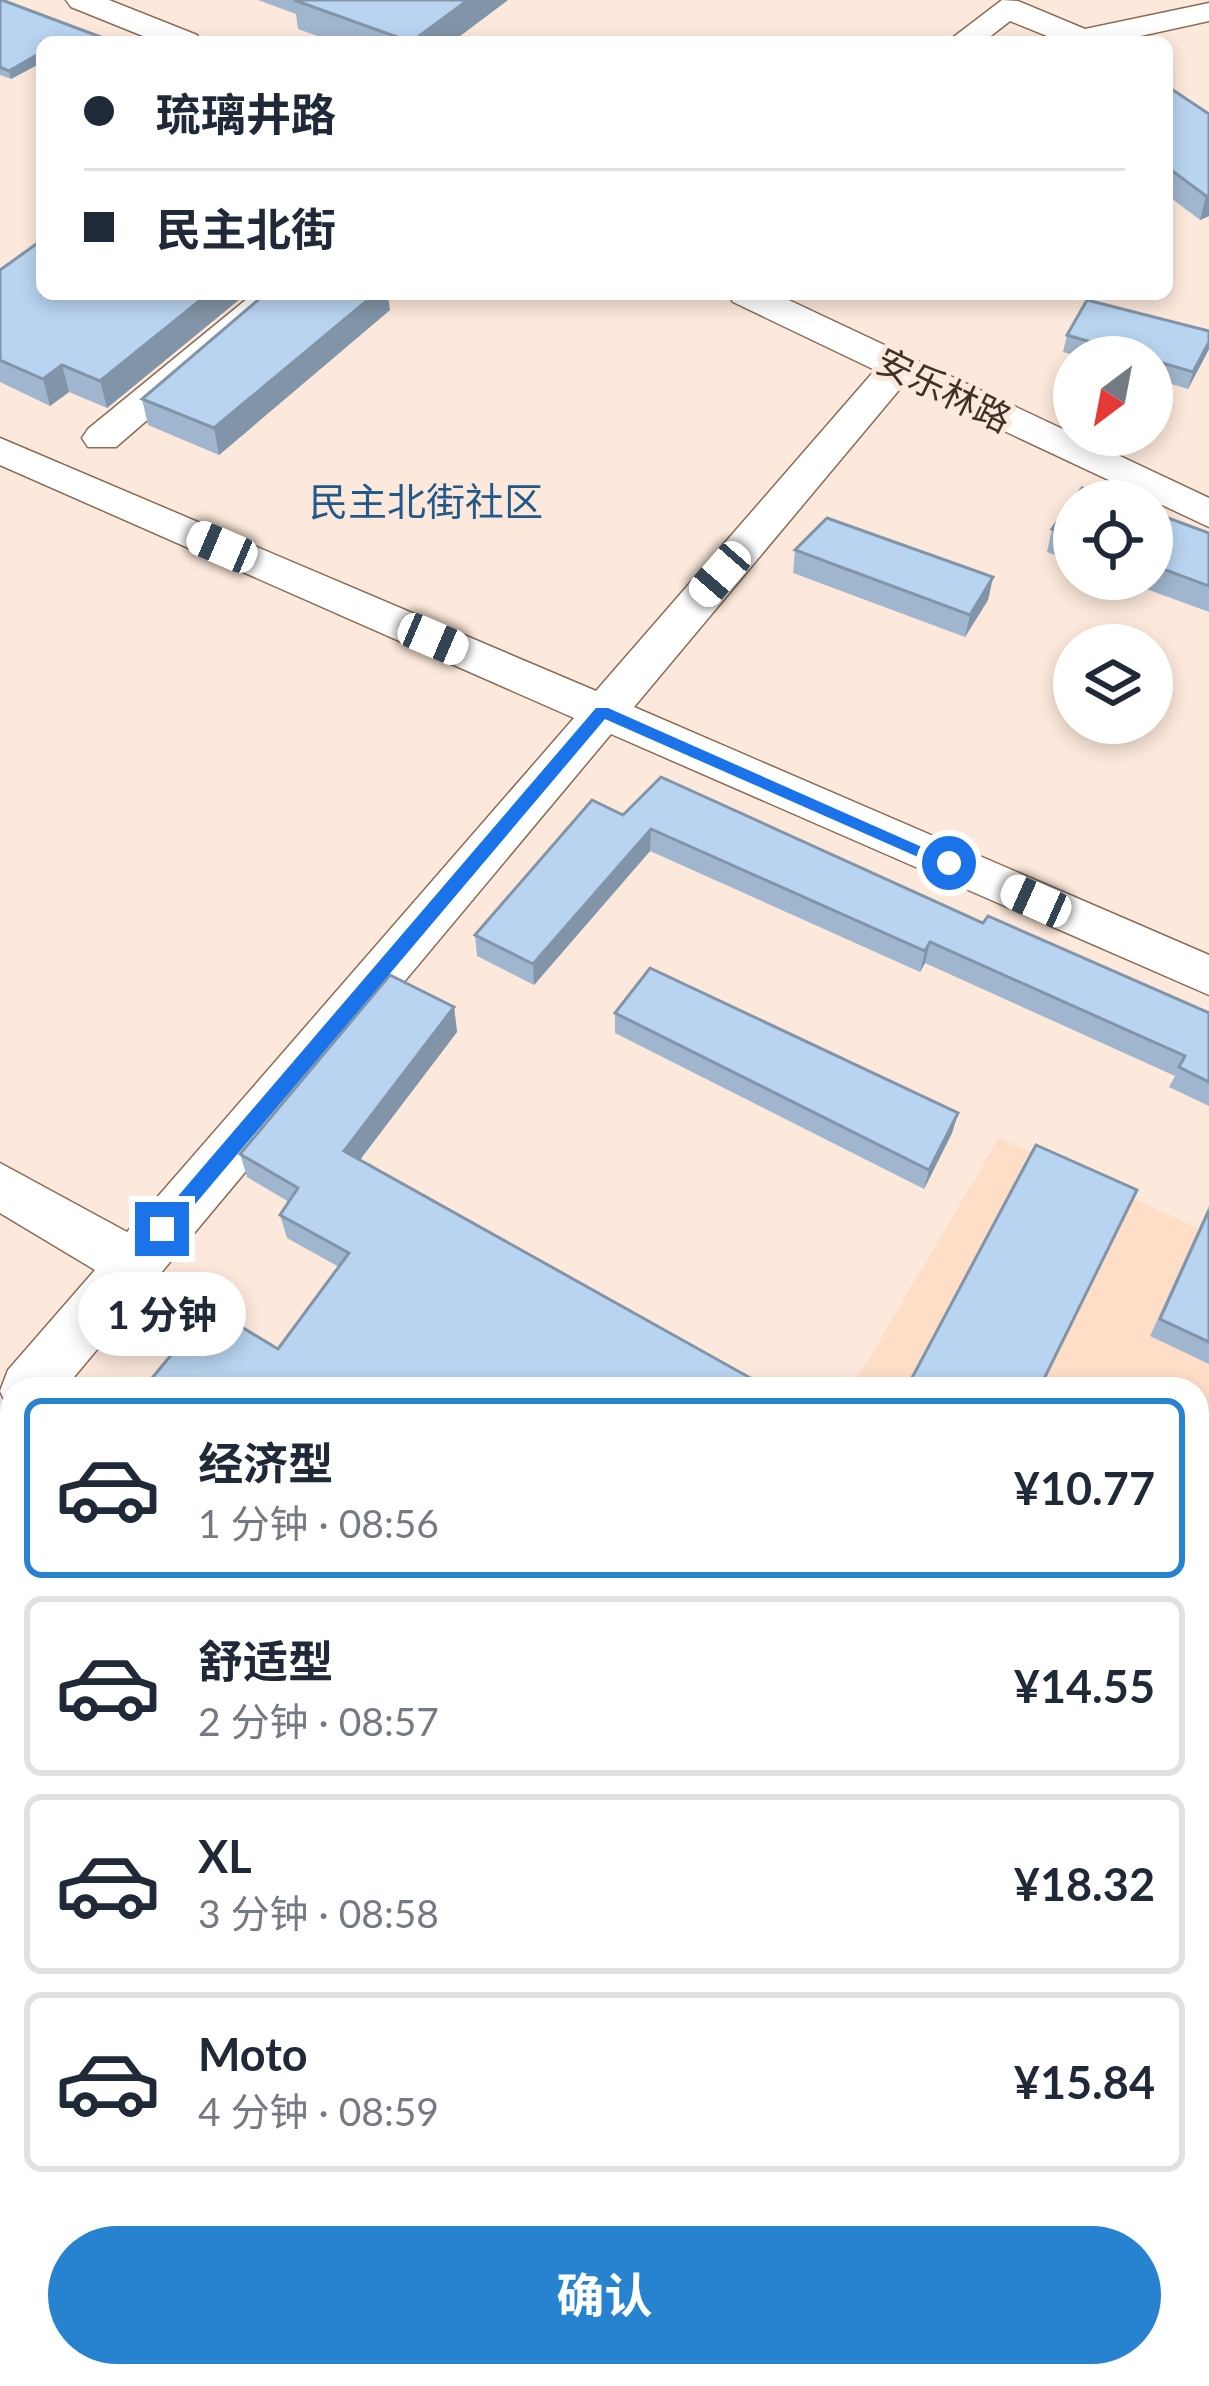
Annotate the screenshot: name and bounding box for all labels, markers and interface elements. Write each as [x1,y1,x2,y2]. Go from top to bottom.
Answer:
text: 琉璃井路 [156,87,336,141]
text: 民主北街 [156,202,336,256]
north arrow [1053,336,1173,456]
map controls [1053,336,1173,744]
street label: 安乐林路 [870,338,1019,440]
district label: 民主北街社区 [309,478,543,524]
button: locate [1053,480,1173,600]
car [182,516,262,578]
car [683,535,757,613]
car [393,608,473,670]
button: layers [1053,624,1173,744]
route start [922,836,976,890]
car [996,870,1076,932]
route end [135,1202,189,1256]
callout: 1 分钟 [78,1271,246,1355]
text: 1 分钟 [107,1291,217,1337]
icon: car [54,1434,162,1542]
text: 经济型 [198,1436,333,1490]
text: ¥10.77 [1014,1461,1155,1515]
text: 1 分钟 · 08:56 [198,1500,439,1546]
icon: car [54,1632,162,1740]
text: 舒适型 [198,1634,333,1688]
text: ¥14.55 [1014,1659,1155,1713]
text: 2 分钟 · 08:57 [198,1698,439,1744]
text: XL [198,1829,252,1883]
icon: car [54,1830,162,1938]
text: ¥18.32 [1014,1857,1155,1911]
text: 3 分钟 · 08:58 [198,1890,439,1936]
text: Moto [198,2027,308,2081]
icon: car [54,2028,162,2136]
text: ¥15.84 [1014,2055,1155,2109]
text: 4 分钟 · 08:59 [198,2088,439,2134]
button: 确认 [48,2226,1161,2364]

